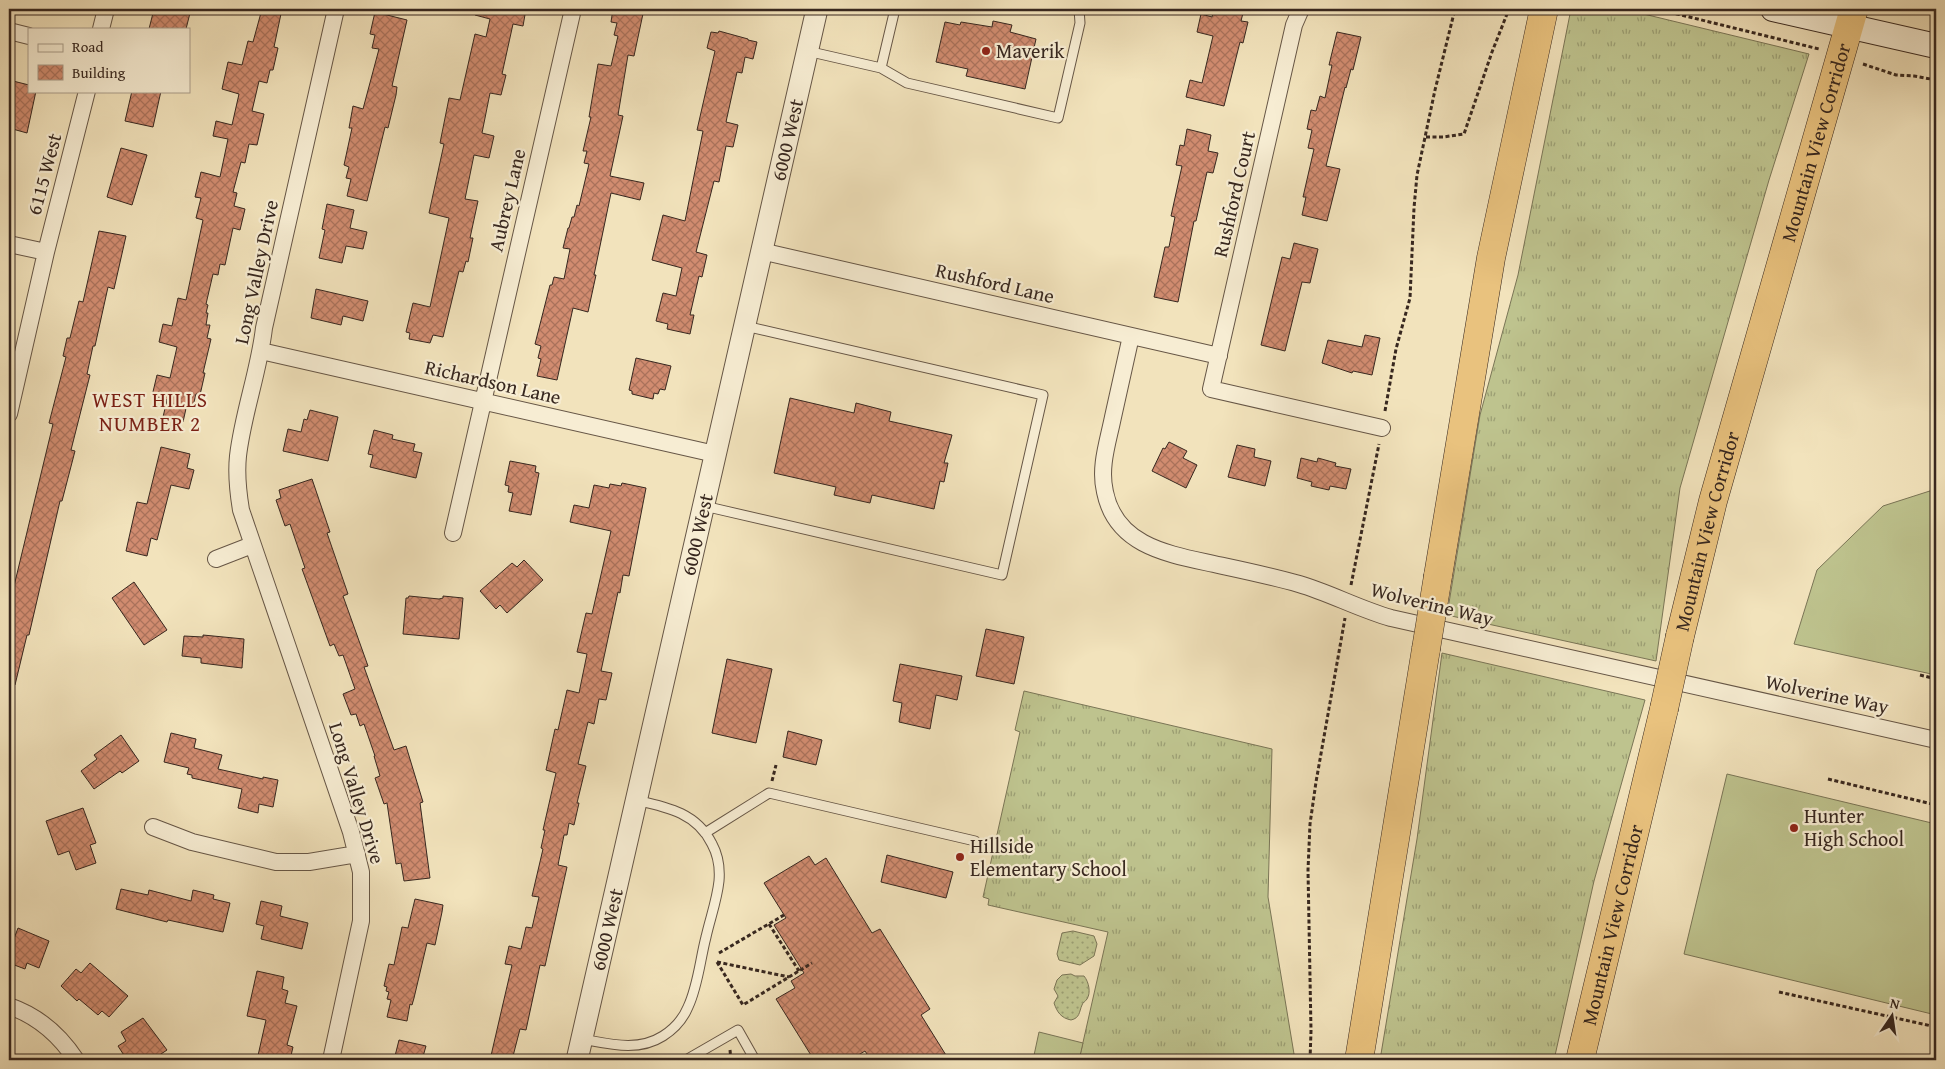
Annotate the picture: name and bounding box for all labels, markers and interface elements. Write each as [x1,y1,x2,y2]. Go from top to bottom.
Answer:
legend [28,28,190,92]
text: Road [72,36,103,57]
place label: Maverik [996,36,1065,65]
street label: Mountain View Corridor [1773,39,1858,245]
marker: Maverik [980,45,992,57]
text: Building [72,62,126,83]
street label: 6000 West [763,96,810,184]
street label: Rushford Court [1205,128,1262,260]
street label: 6115 West [19,130,68,218]
street label: Aubrey Lane [481,146,532,254]
street label: Long Valley Drive [226,197,285,347]
street label: Rushford Lane [933,255,1057,310]
street label: Richardson Lane [422,352,564,411]
district label: WEST HILLS NUMBER 2 [92,384,208,439]
street label: Mountain View Corridor [1667,428,1746,634]
street label: 6000 West [673,490,720,578]
street label: Wolverine Way [1368,574,1497,633]
street label: Wolverine Way [1763,666,1891,721]
street label: Long Valley Drive [322,718,393,867]
place label: Hunter High School [1804,801,1904,853]
street label: Mountain View Corridor [1574,821,1650,1028]
marker: Hunter High School [1788,822,1800,834]
place label: Hillside Elementary School [970,831,1127,883]
marker: Hillside Elementary School [954,851,966,863]
street label: 6000 West [583,885,630,973]
north arrow [1868,992,1918,1042]
text: N [1888,993,1902,1014]

